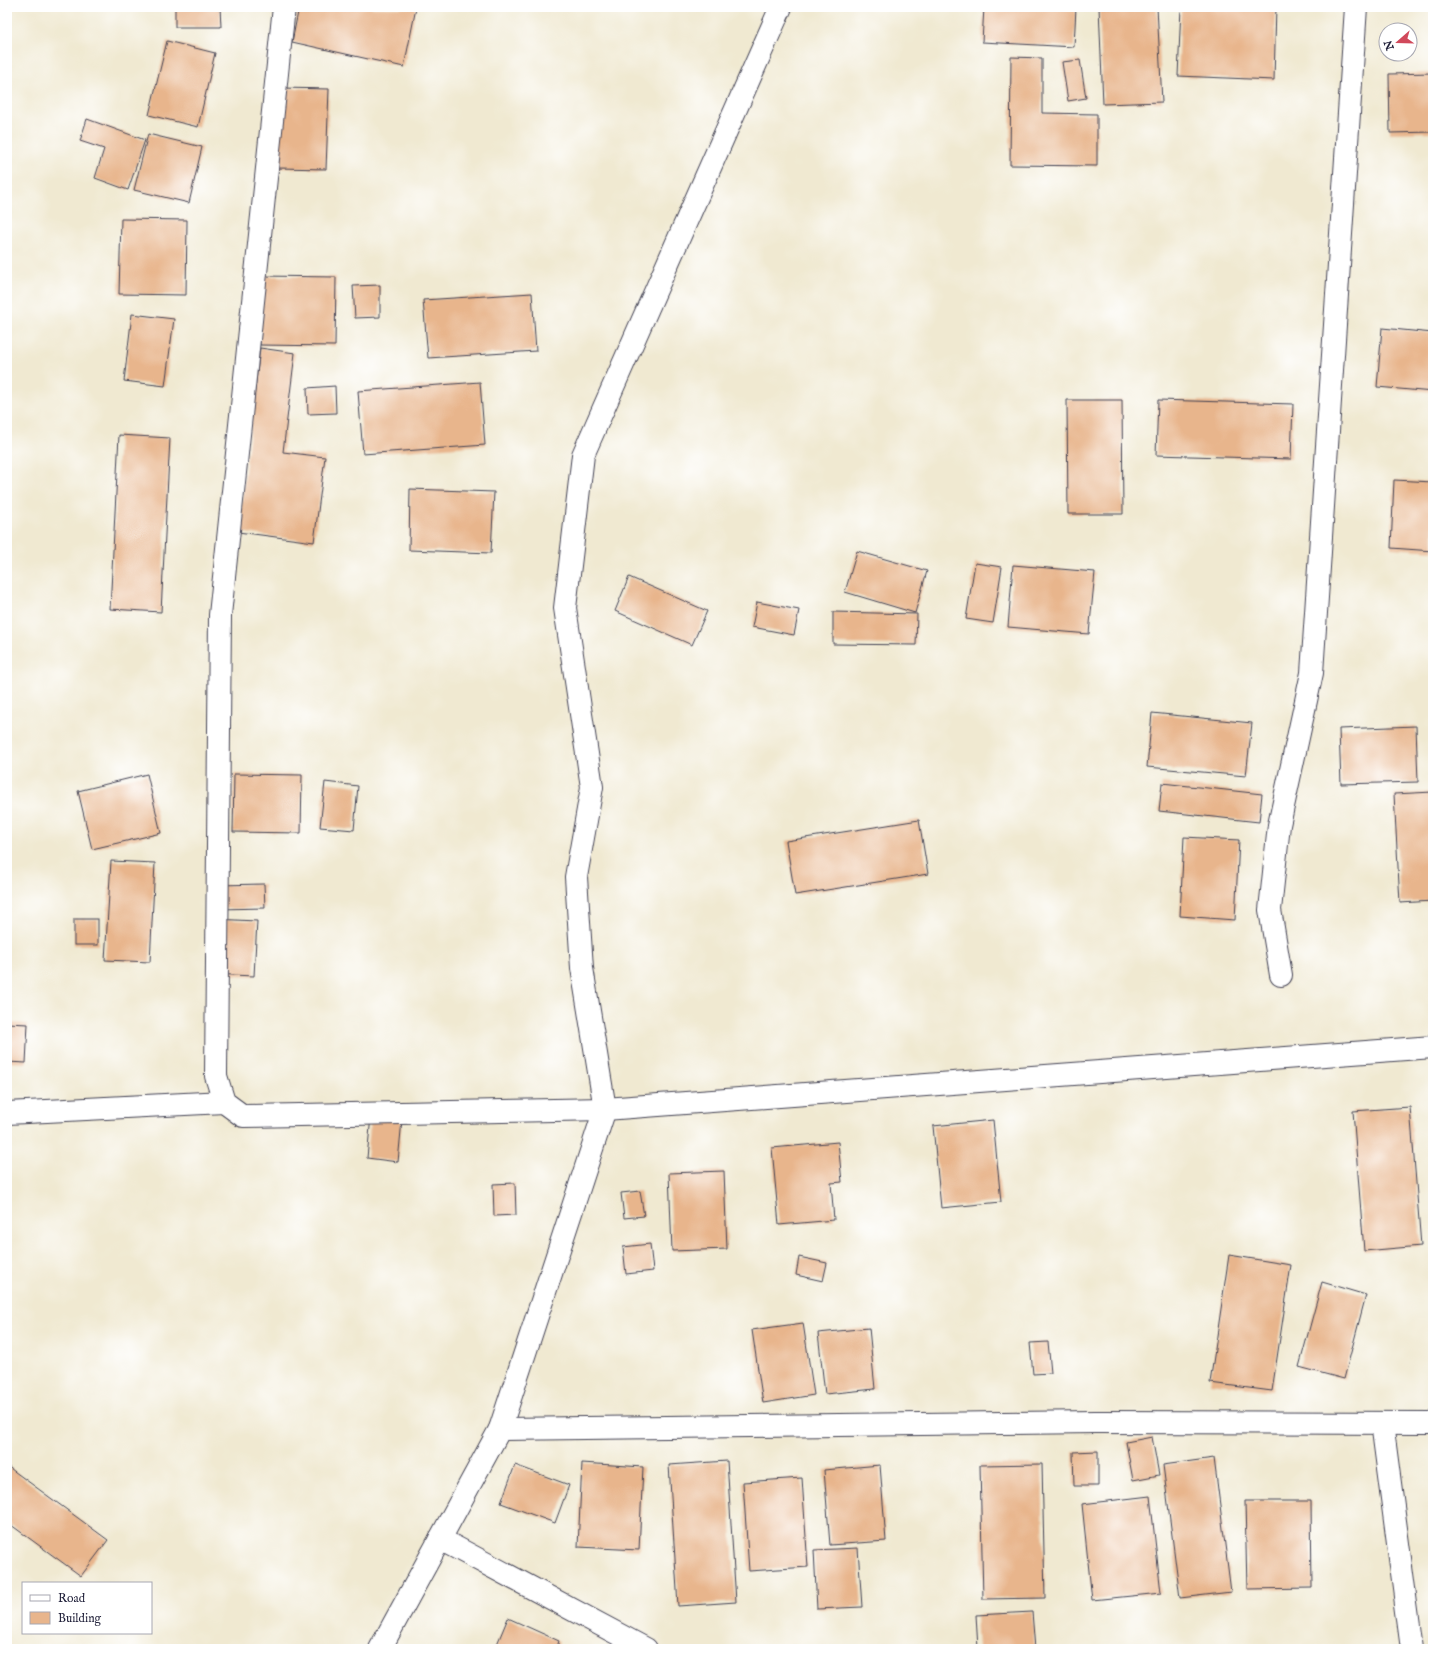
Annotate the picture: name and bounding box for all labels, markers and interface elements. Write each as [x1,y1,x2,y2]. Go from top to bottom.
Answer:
north arrow [1378,22,1418,62]
text: N [1381,38,1398,53]
legend [22,1582,152,1634]
text: Road [58,1591,86,1606]
text: Building [58,1611,102,1626]

